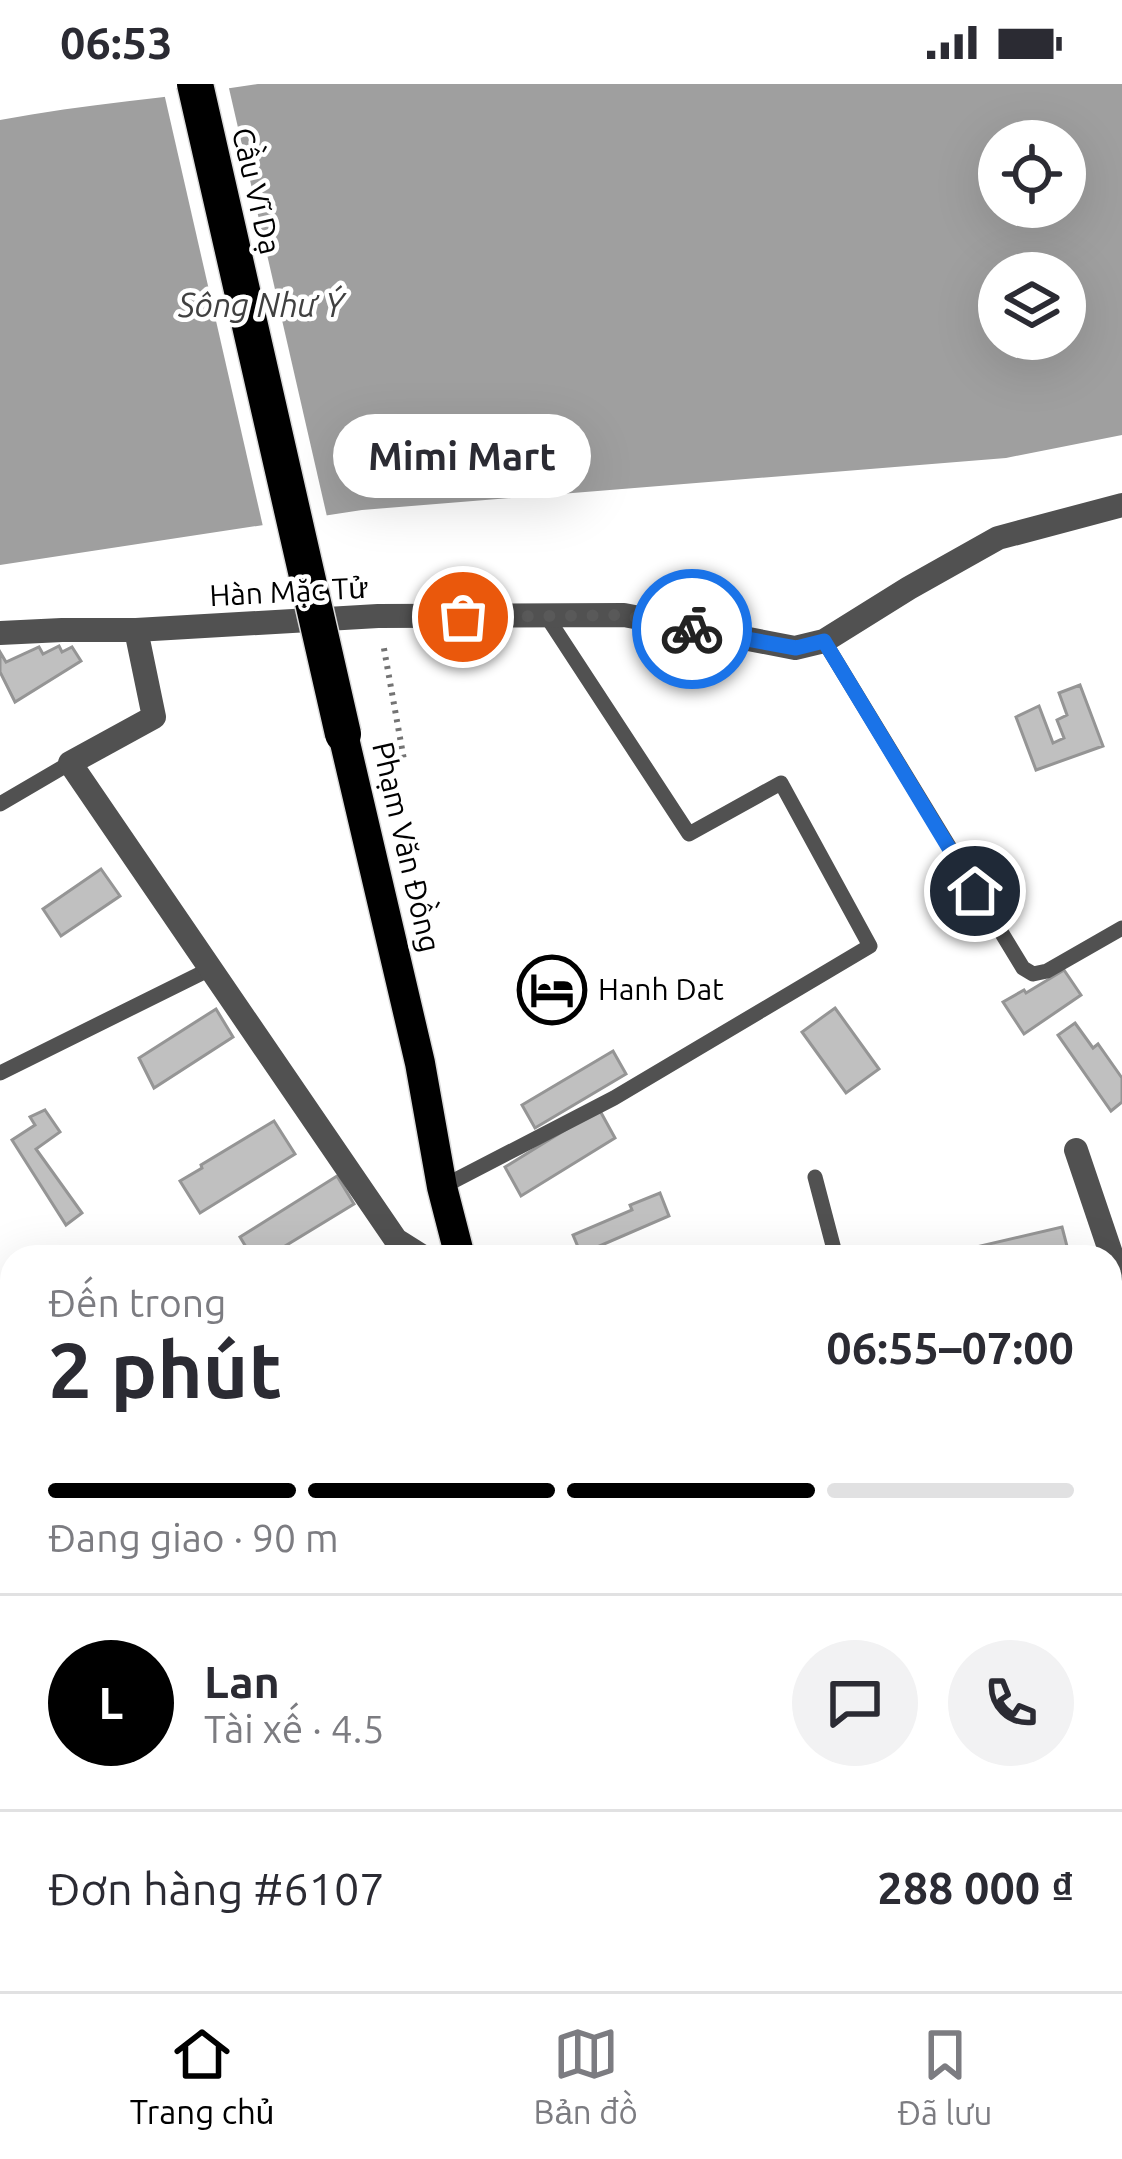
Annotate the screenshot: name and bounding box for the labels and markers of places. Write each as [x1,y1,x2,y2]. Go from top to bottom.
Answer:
callout: Mimi Mart [334,413,592,497]
pin [412,566,514,668]
pin [924,840,1026,942]
hotel icon: Hanh Dat [517,955,587,1025]
place label: Hanh Dat [598,972,724,1006]

